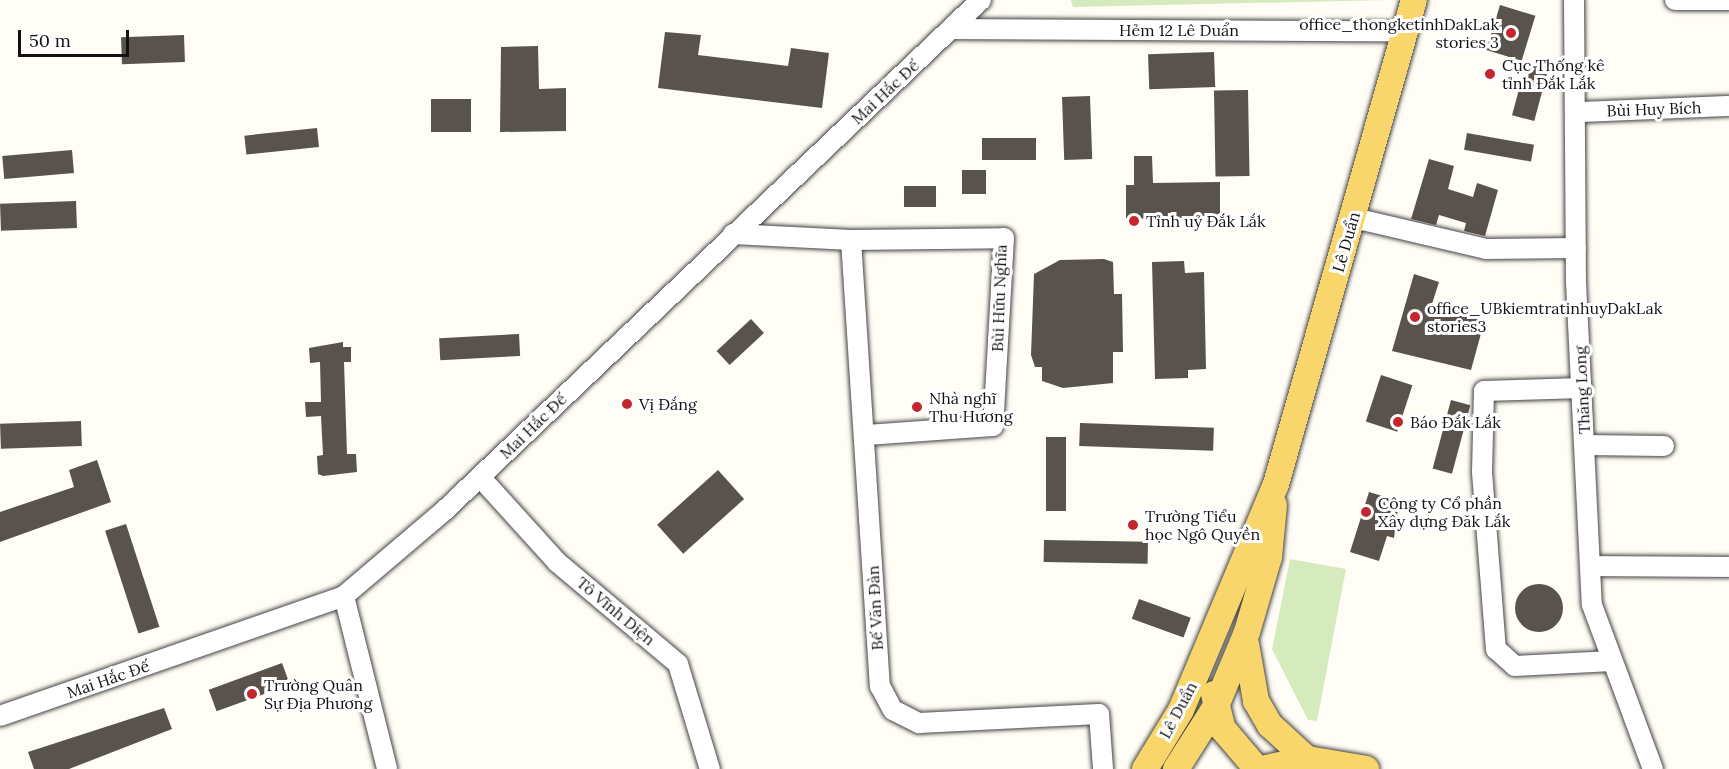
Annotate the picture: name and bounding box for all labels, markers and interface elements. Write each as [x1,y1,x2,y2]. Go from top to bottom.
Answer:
place label: office_thongketinhDakLak stories 3 [1299,14,1499,52]
scale bar [21,18,132,56]
street label: Hẻm 12 Lê Duẩn [1119,20,1239,40]
marker: office_thongketinhDakLak stories 3 [1504,26,1518,40]
text: 50 m [29,29,71,52]
place label: Cục Thống kê tỉnh Đắk Lắk [1502,55,1605,93]
street label: Mai Hắc Đế [847,56,923,128]
marker: Cục Thống kê tỉnh Đắk Lắk [1483,67,1497,81]
street label: Bùi Huy Bích [1606,98,1702,120]
street label: Lê Duẩn [1328,210,1364,274]
place label: Tỉnh uỷ Đắk Lắk [1146,211,1266,231]
marker: Tỉnh uỷ Đắk Lắk [1127,214,1141,228]
street label: Bùi Hữu Nghĩa [988,244,1010,352]
place label: office_UBkiemtratinhuyDakLak stories3 [1427,298,1662,336]
marker: office_UBkiemtratinhuyDakLak stories3 [1408,310,1422,324]
street label: Thăng Long [1570,346,1594,434]
place label: Nhà nghĩ Thu Hương [929,388,1013,426]
street label: Mai Hắc Đế [496,389,570,463]
place label: Vị Đắng [639,394,697,414]
marker: Vị Đắng [620,397,634,411]
marker: Nhà nghĩ Thu Hương [910,400,924,414]
place label: Báo Đắk Lắk [1410,412,1501,432]
marker: Báo Đắk Lắk [1391,415,1405,429]
place label: Công ty Cổ phần Xây dựng Đăk Lắk [1378,493,1510,531]
marker: Công ty Cổ phần Xây dựng Đăk Lắk [1359,505,1373,519]
place label: Trường Tiểu học Ngô Quyền [1145,506,1260,544]
marker: Trường Tiểu học Ngô Quyền [1126,518,1140,532]
street label: Bế Văn Đàn [863,565,887,651]
street label: Tô Vĩnh Diện [573,573,659,649]
street label: Mai Hắc Đế [64,656,152,702]
place label: Trường Quân Sự Địa Phương [264,675,372,713]
street label: Lê Duẩn [1155,678,1201,742]
marker: Trường Quân Sự Địa Phương [245,687,259,701]

